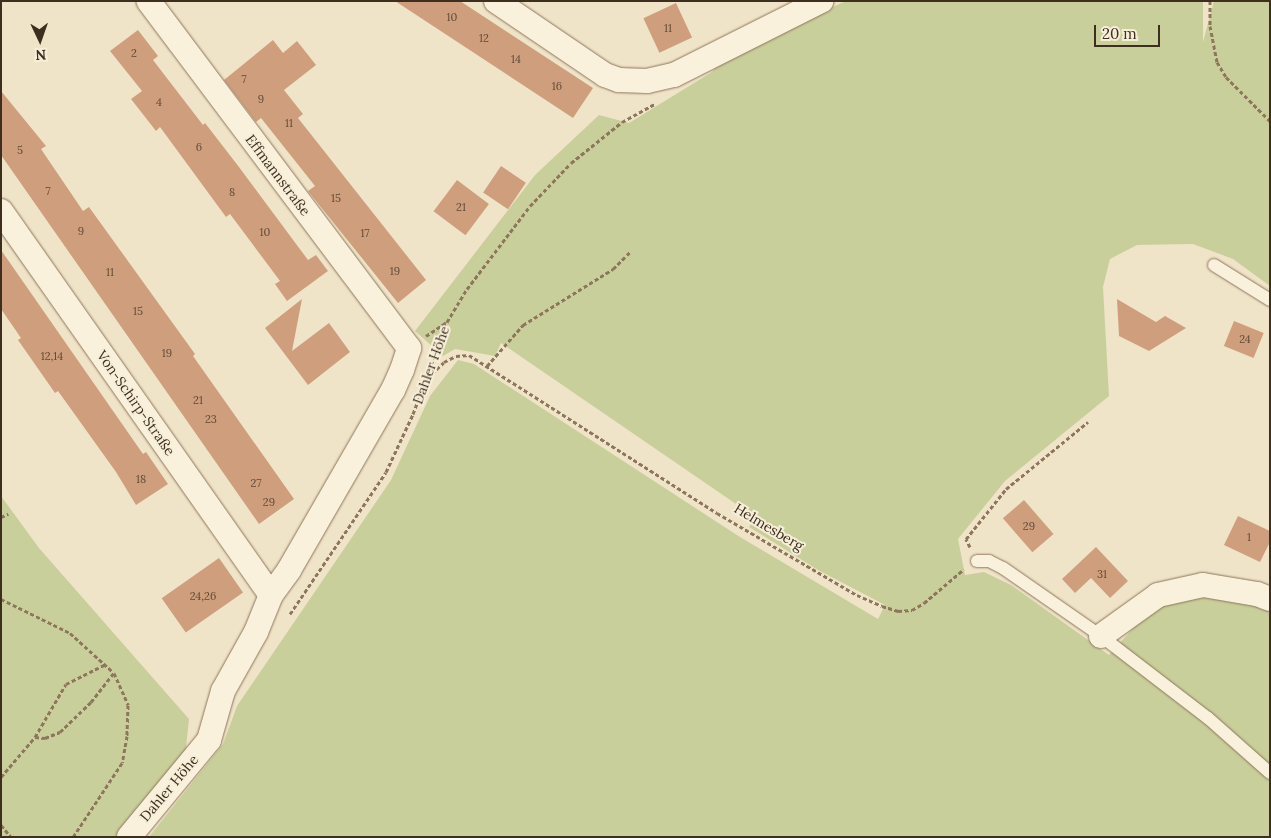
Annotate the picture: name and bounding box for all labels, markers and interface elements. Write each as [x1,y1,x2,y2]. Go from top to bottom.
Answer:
house number: 10 [447,10,457,24]
north arrow [15,15,65,65]
scale bar [1096,15,1162,47]
house number: 11 [664,21,672,35]
text: 20 m [1102,24,1137,43]
house number: 12 [479,31,489,45]
text: N [35,46,47,64]
house number: 2 [131,46,137,60]
house number: 14 [511,52,521,66]
house number: 7 [241,72,247,86]
house number: 16 [552,79,562,93]
house number: 9 [258,92,264,106]
house number: 4 [156,95,162,109]
house number: 11 [285,116,293,130]
street label: Effmannstraße [242,131,314,219]
house number: 6 [196,140,202,154]
house number: 5 [17,143,23,157]
house number: 7 [45,184,51,198]
house number: 8 [229,185,235,199]
house number: 15 [331,191,341,205]
house number: 21 [456,200,466,214]
house number: 9 [78,224,84,238]
house number: 10 [260,225,270,239]
house number: 17 [360,226,370,240]
house number: 19 [390,264,400,278]
house number: 11 [106,265,114,279]
house number: 15 [133,304,143,318]
street label: Dahler Höhe [409,324,453,406]
house number: 24 [1239,332,1251,346]
house number: 19 [162,346,172,360]
street label: Von-Schirp-Straße [93,347,179,459]
house number: 12,14 [41,349,63,363]
house number: 21 [193,393,203,407]
house number: 23 [205,412,217,426]
house number: 18 [136,472,146,486]
house number: 27 [251,476,261,490]
house number: 29 [263,495,275,509]
street label: Helmesberg [731,500,807,554]
house number: 29 [1023,519,1035,533]
house number: 1 [1247,530,1251,544]
house number: 31 [1097,567,1107,581]
house number: 24,26 [190,589,216,603]
street label: Dahler Höhe [136,751,202,825]

